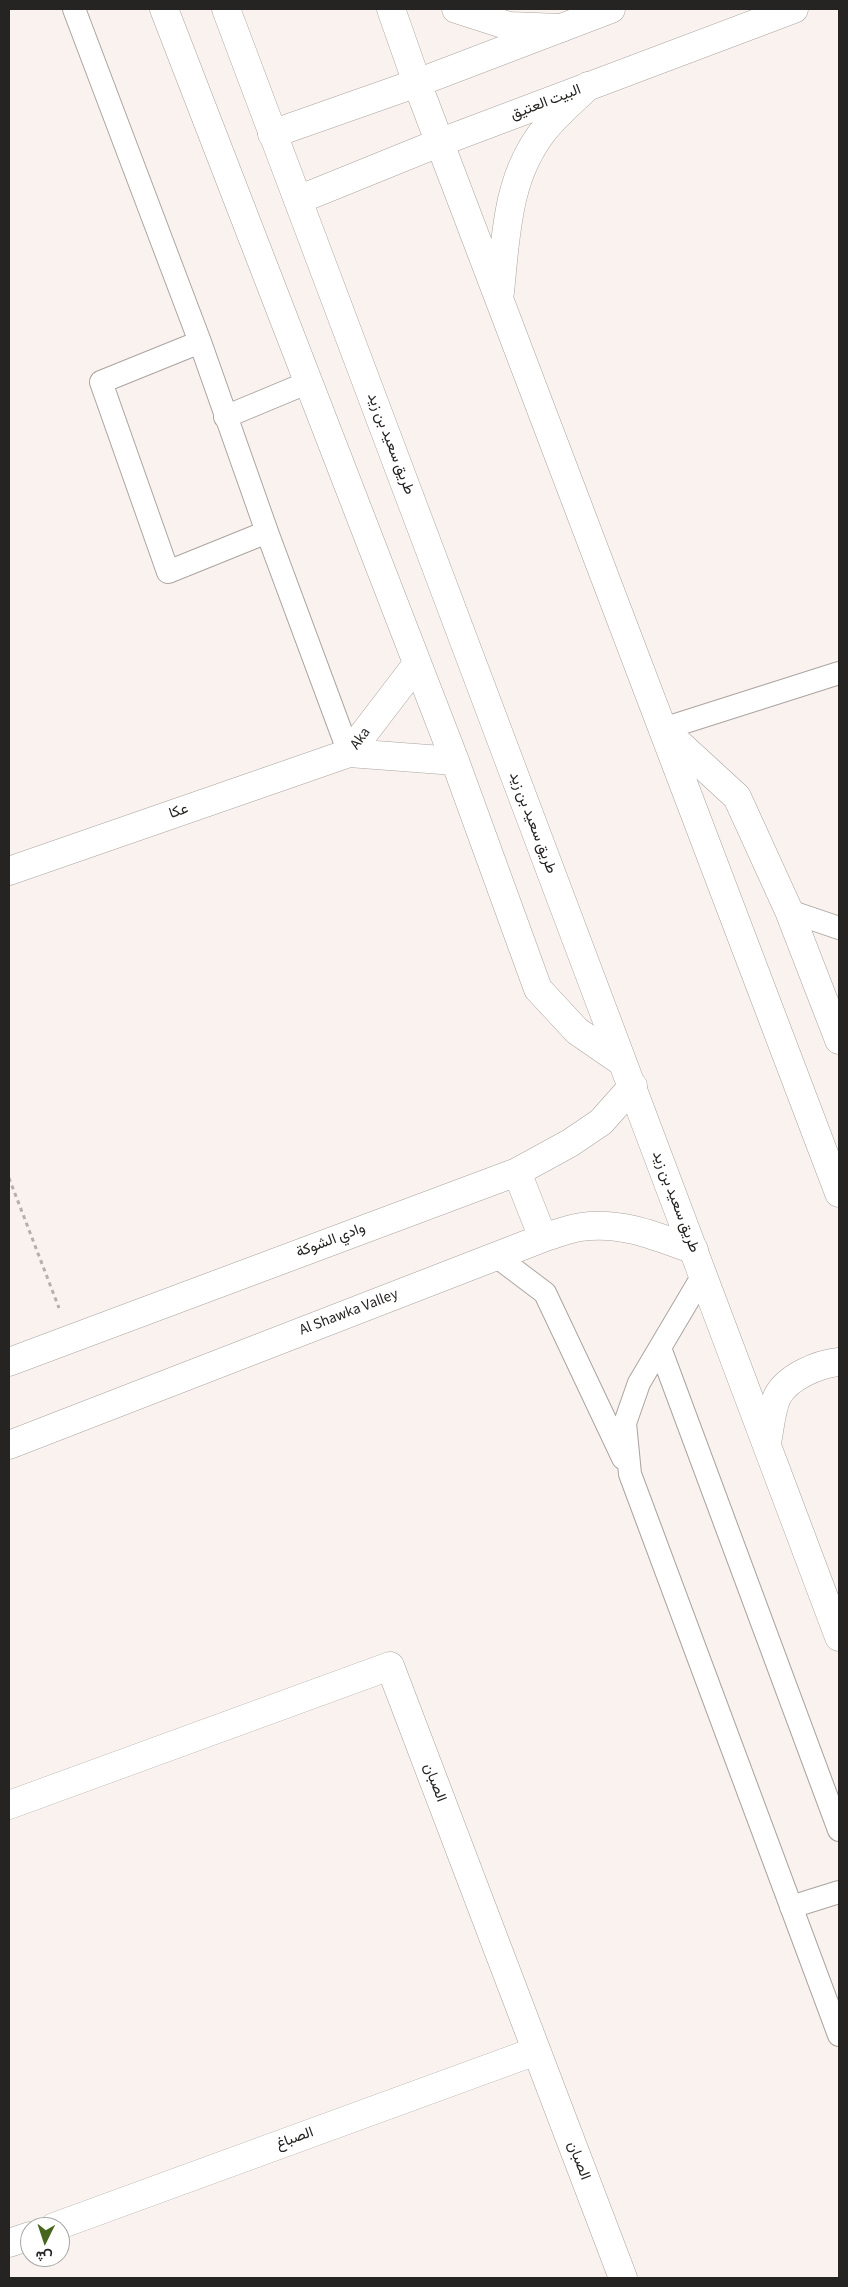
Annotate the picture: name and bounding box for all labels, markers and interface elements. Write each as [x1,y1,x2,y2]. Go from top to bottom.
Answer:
street label: البيت العتيق [508,81,584,125]
street label: طريق سعيد بن زيد [362,391,418,497]
street label: Aka [347,724,375,754]
street label: طريق سعيد بن زيد [504,770,560,876]
street label: عكا [167,800,191,824]
street label: طريق سعيد بن زيد [647,1149,703,1255]
street label: وادي الشوكة [294,1220,368,1262]
street label: Al Shawka Valley [297,1286,401,1340]
street label: الصبان [418,1761,450,1805]
street label: الصباغ [274,2124,316,2154]
street label: الصبان [562,2139,594,2183]
north arrow [20,2217,70,2267]
text: ش [35,2245,53,2267]

